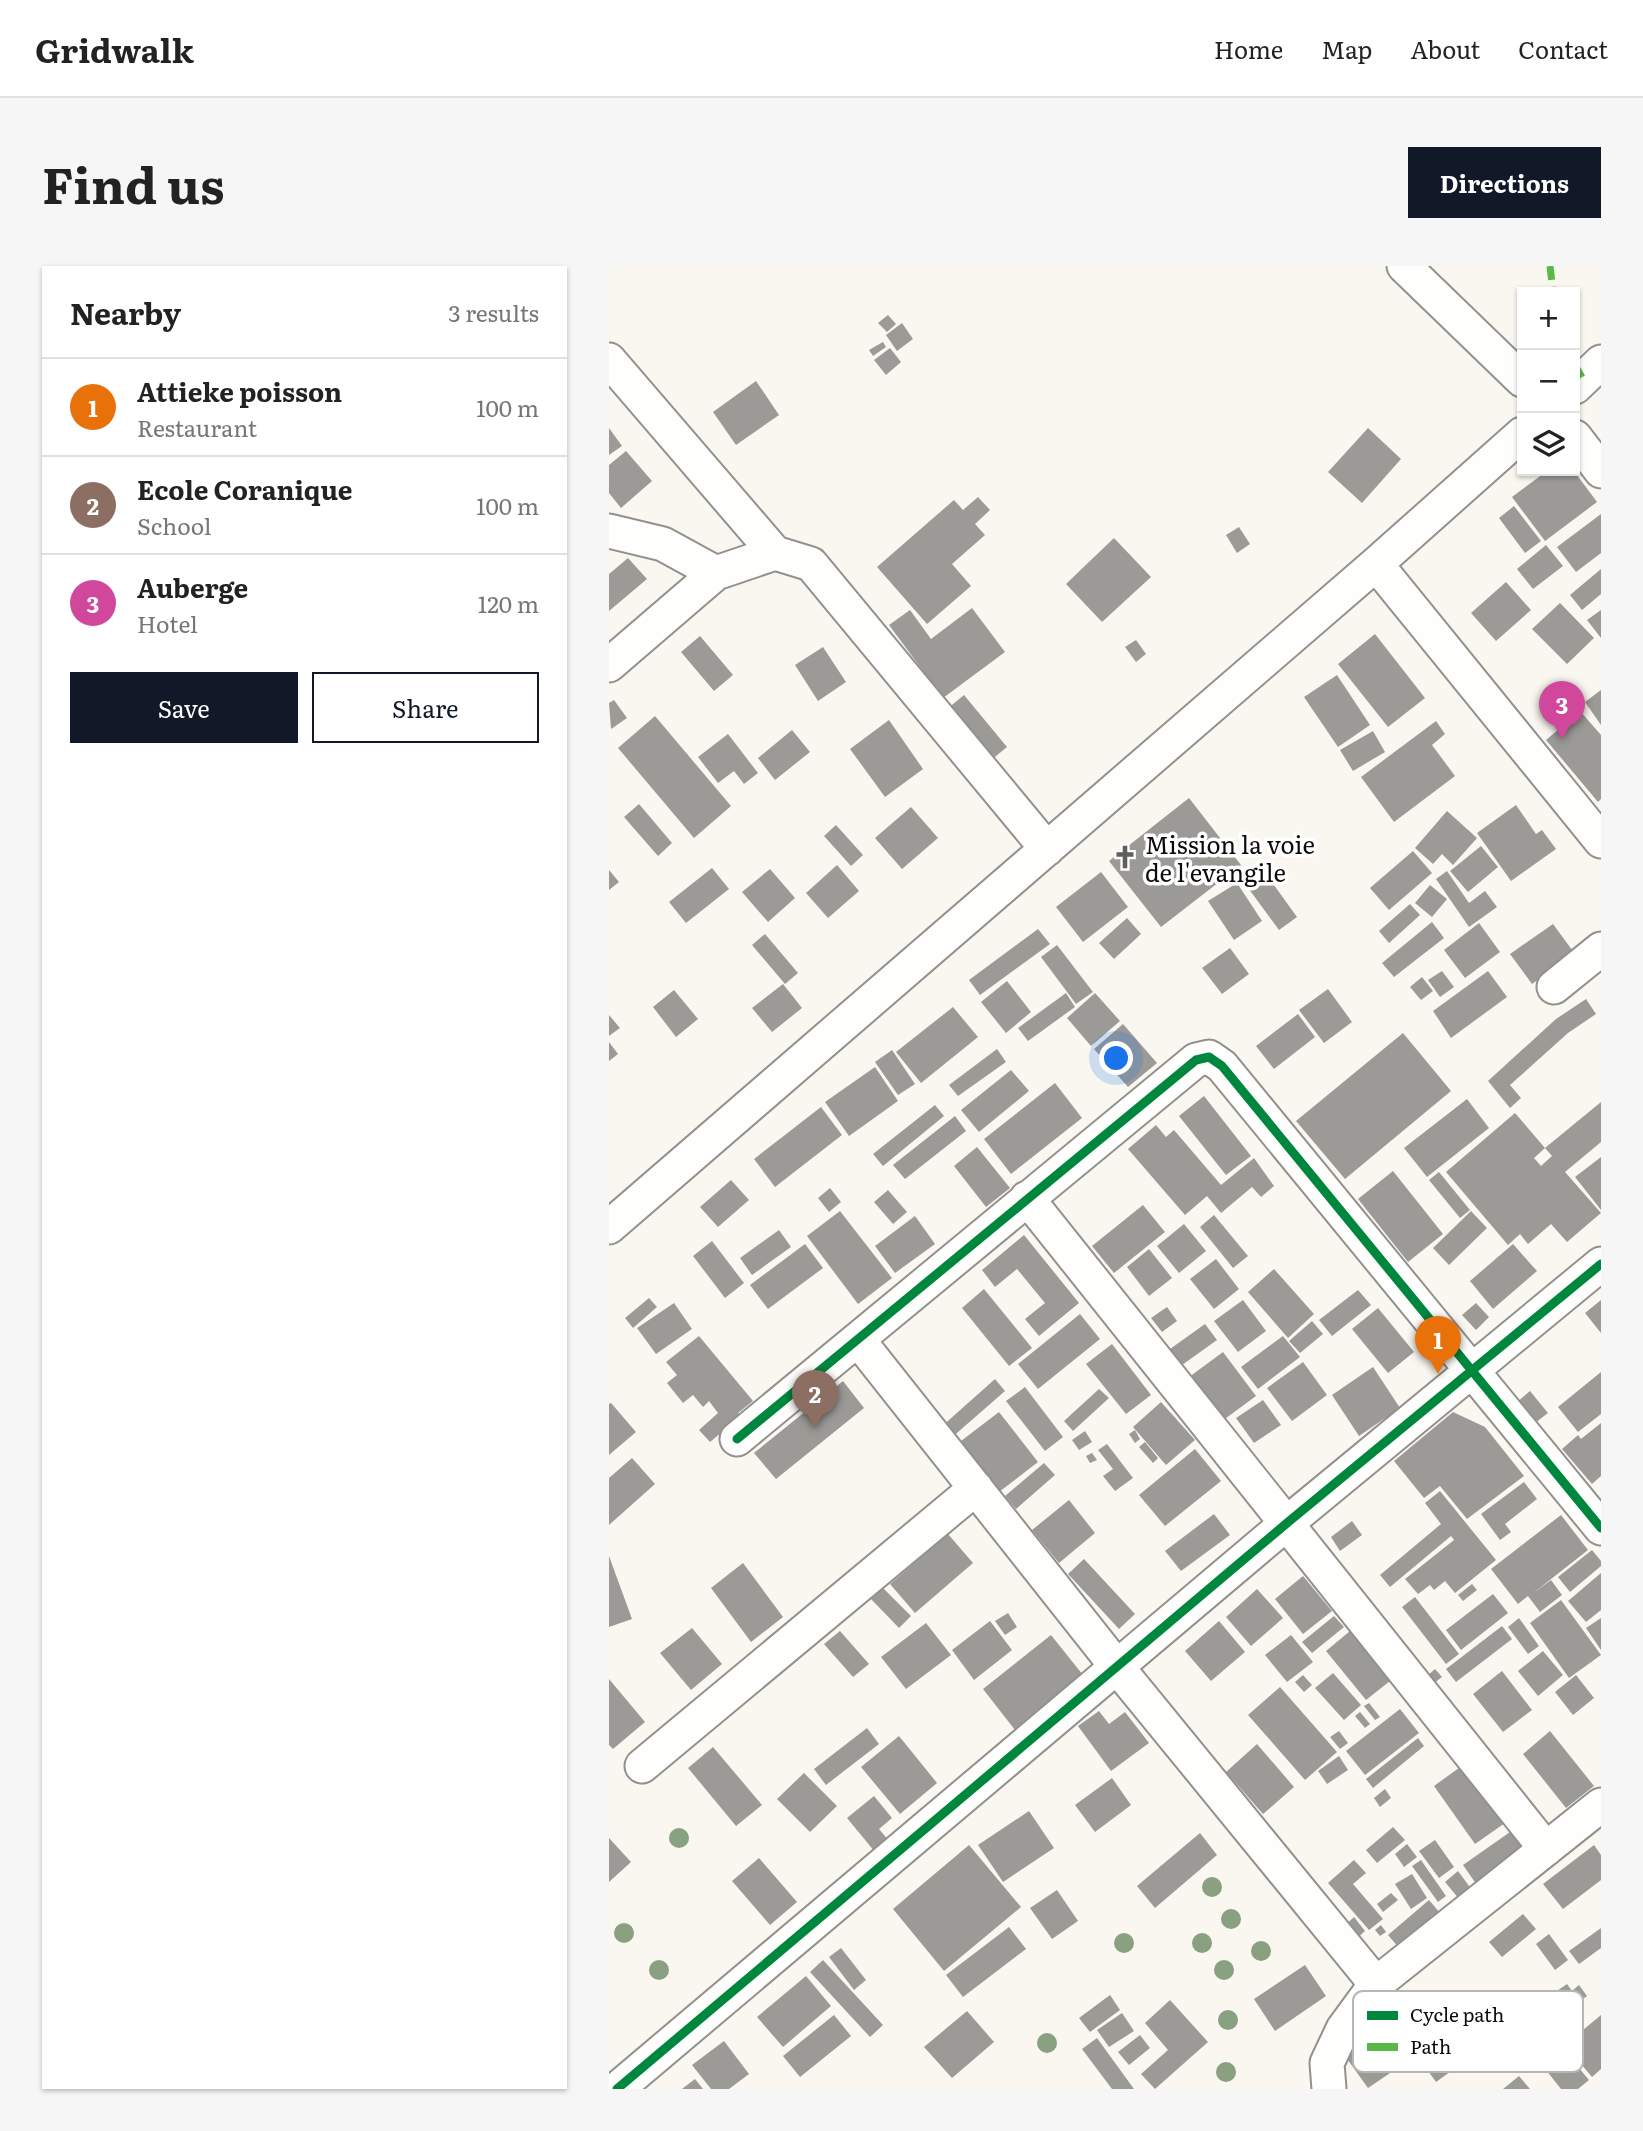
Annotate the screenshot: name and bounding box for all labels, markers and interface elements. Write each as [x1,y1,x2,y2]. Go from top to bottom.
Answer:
text: Gridwalk [35,24,194,73]
text: Home [1214,31,1283,66]
text: Map [1321,31,1372,66]
text: About [1410,31,1480,66]
text: Contact [1518,31,1608,66]
text: Find us [42,146,225,219]
button: Directions [1408,147,1601,218]
map controls [1517,287,1580,476]
button: + [1517,287,1580,350]
text: Nearby [70,290,181,334]
text: 3 results [448,295,539,329]
button: − [1517,350,1580,413]
text: Attieke poisson [137,371,342,410]
text: 1 [88,390,98,424]
text: 100 m [476,390,539,424]
text: Restaurant [137,410,257,444]
button: layers [1517,413,1580,476]
text: Ecole Coranique [137,469,353,508]
text: 2 [87,488,99,522]
text: 100 m [476,488,539,522]
text: School [137,508,211,542]
text: Auberge [137,567,248,606]
text: 3 [87,586,99,620]
text: 120 m [478,586,539,620]
text: Hotel [137,606,198,640]
button: Save [70,672,298,743]
button: Share [312,672,539,743]
pin: 3 [1539,681,1585,739]
place label: Mission la voie de l'evangile [1145,826,1315,889]
church icon: Mission la voie de l'evangile [1111,843,1139,871]
your location [1099,1041,1133,1075]
pin: 1 [1415,1316,1461,1374]
pin: 2 [792,1370,838,1428]
legend [1353,1991,1583,2072]
text: Cycle path [1410,2000,1504,2028]
text: Path [1410,2032,1451,2060]

